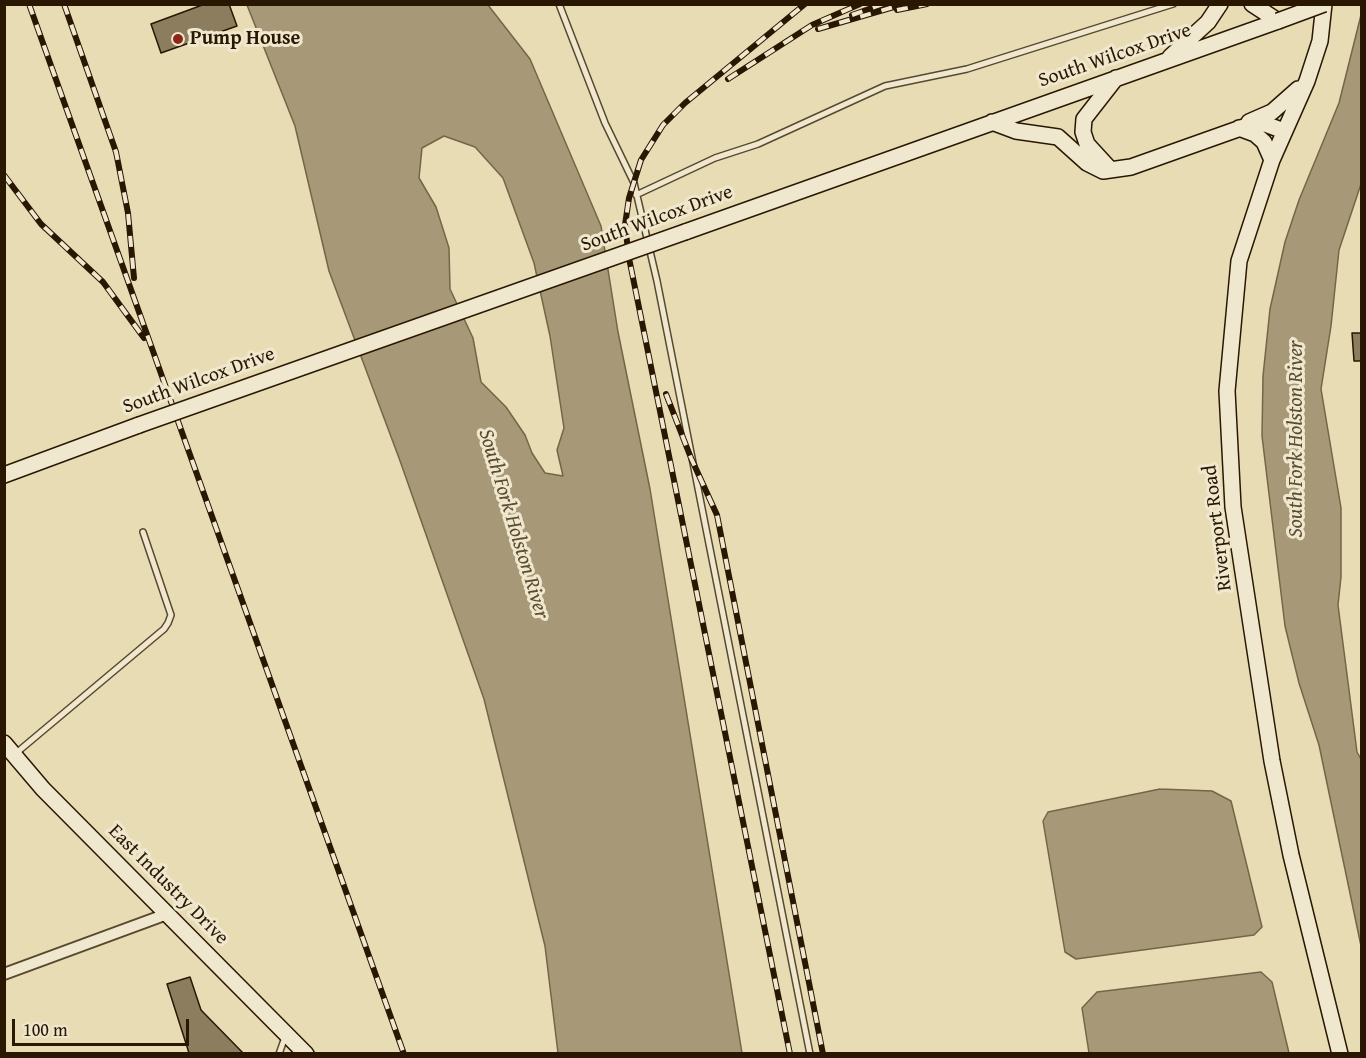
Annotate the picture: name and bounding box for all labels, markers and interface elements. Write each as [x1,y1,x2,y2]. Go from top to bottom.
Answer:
street label: South Wilcox Drive [1036,19,1194,93]
place label: Pump House [190,27,300,51]
marker: Pump House [171,32,185,46]
street label: South Wilcox Drive [578,180,736,258]
water label: South Fork Holston River [1284,340,1310,538]
street label: South Wilcox Drive [120,342,278,420]
water label: South Fork Holston River [472,426,554,622]
street label: Riverport Road [1198,464,1238,592]
street label: East Industry Drive [103,820,233,950]
scale bar [15,1007,192,1045]
text: 100 m [23,1016,68,1043]

